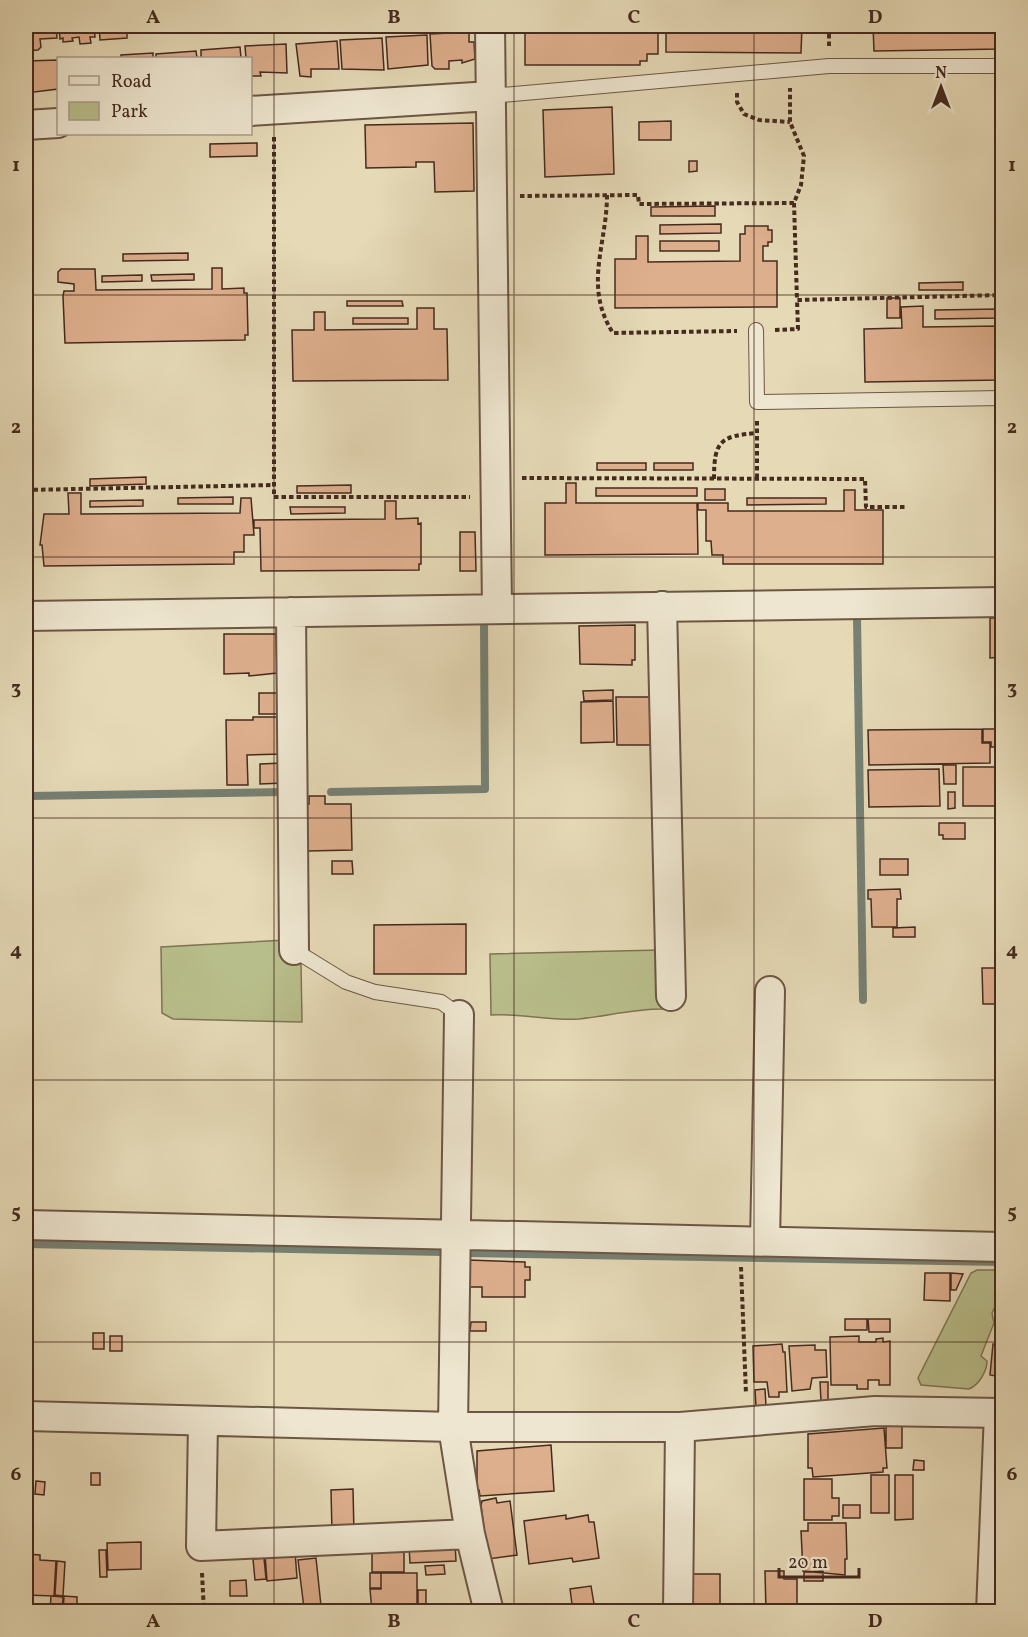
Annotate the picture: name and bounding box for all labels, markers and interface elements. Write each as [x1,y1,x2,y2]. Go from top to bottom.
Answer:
text: A [146,4,160,32]
text: B [387,4,401,32]
text: C [628,4,641,32]
text: D [868,4,882,32]
legend [57,57,252,135]
north arrow [911,57,971,117]
text: N [935,63,947,85]
text: Road [111,70,152,95]
text: Park [111,100,148,125]
text: 1 [12,152,20,180]
text: 1 [1008,152,1016,180]
text: 2 [11,414,21,442]
text: 2 [1007,414,1017,442]
text: 3 [11,675,21,703]
text: 3 [1007,675,1017,703]
text: 4 [10,937,22,965]
text: 4 [1006,937,1018,965]
text: 5 [11,1199,21,1227]
text: 5 [1007,1199,1017,1227]
text: 6 [11,1461,22,1489]
text: 6 [1007,1461,1018,1489]
scale bar [779,1541,858,1579]
text: 20 m [788,1551,828,1576]
text: A [146,1608,160,1636]
text: B [387,1608,401,1636]
text: C [628,1608,641,1636]
text: D [868,1608,882,1636]

